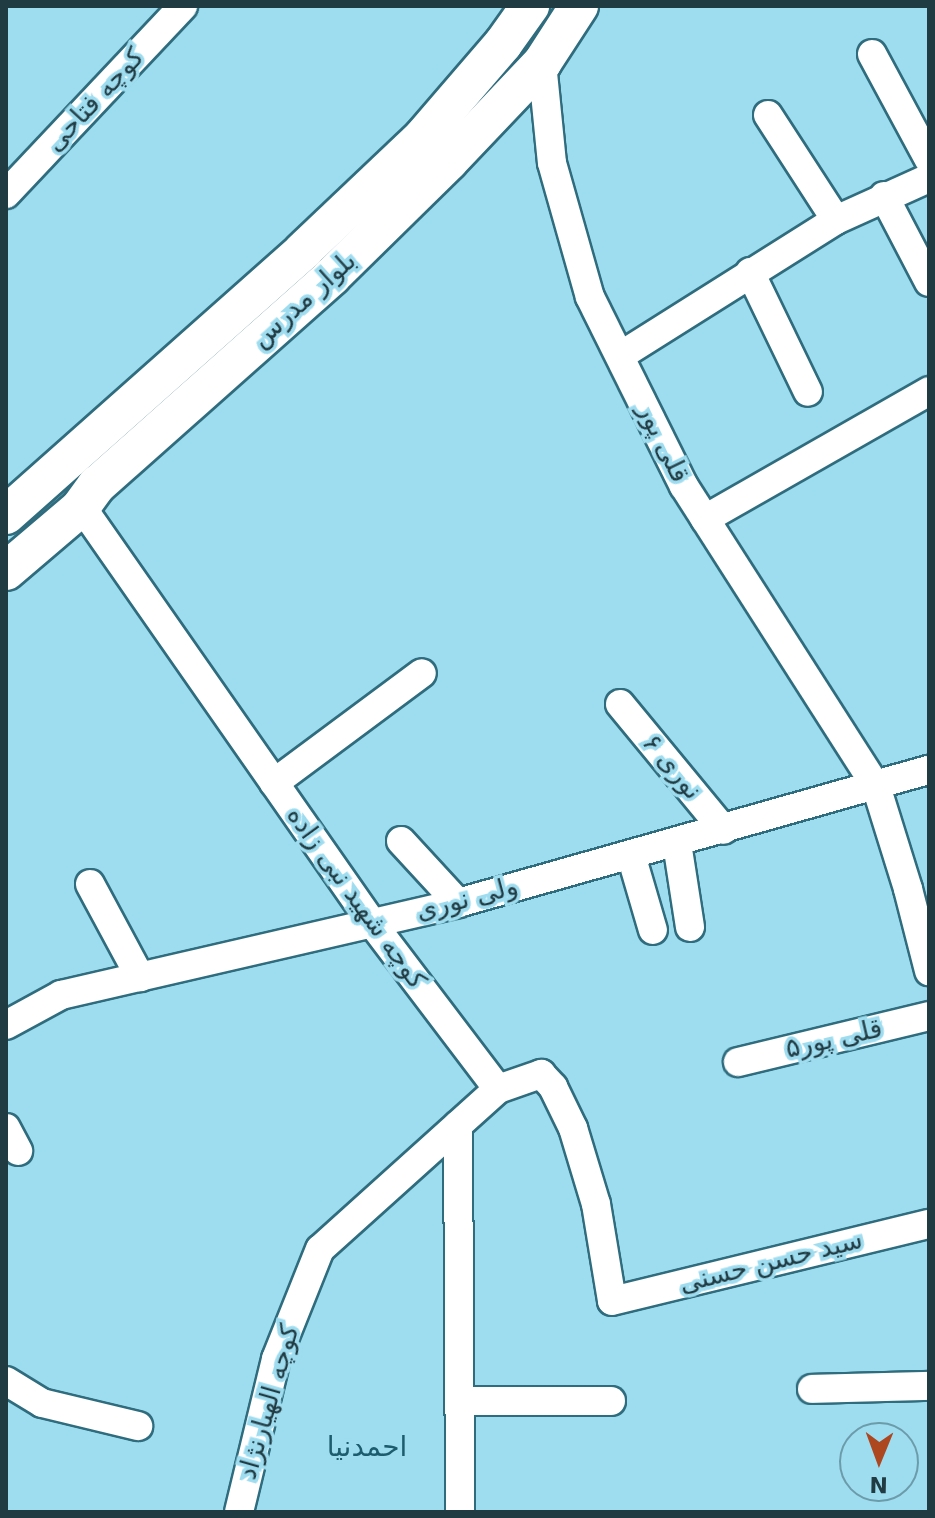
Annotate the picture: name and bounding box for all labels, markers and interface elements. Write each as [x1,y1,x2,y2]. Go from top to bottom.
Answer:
street label: کوچه فتاحی [39,42,151,158]
street label: بلوار مدرس [246,245,362,355]
street label: قلی پور [631,398,695,488]
street label: نوری ۶ [636,728,708,806]
street label: کوچه شهید نبی زاده [279,801,433,995]
street label: ولی نوری [413,870,521,928]
street label: قلی پور۵ [783,1013,885,1065]
street label: سید حسن حسنی [676,1224,866,1300]
street label: کوچه الهیارنژاد [232,1321,306,1483]
north arrow [839,1422,919,1502]
district label: احمدنیا [327,1430,407,1464]
text: N [869,1472,888,1497]

